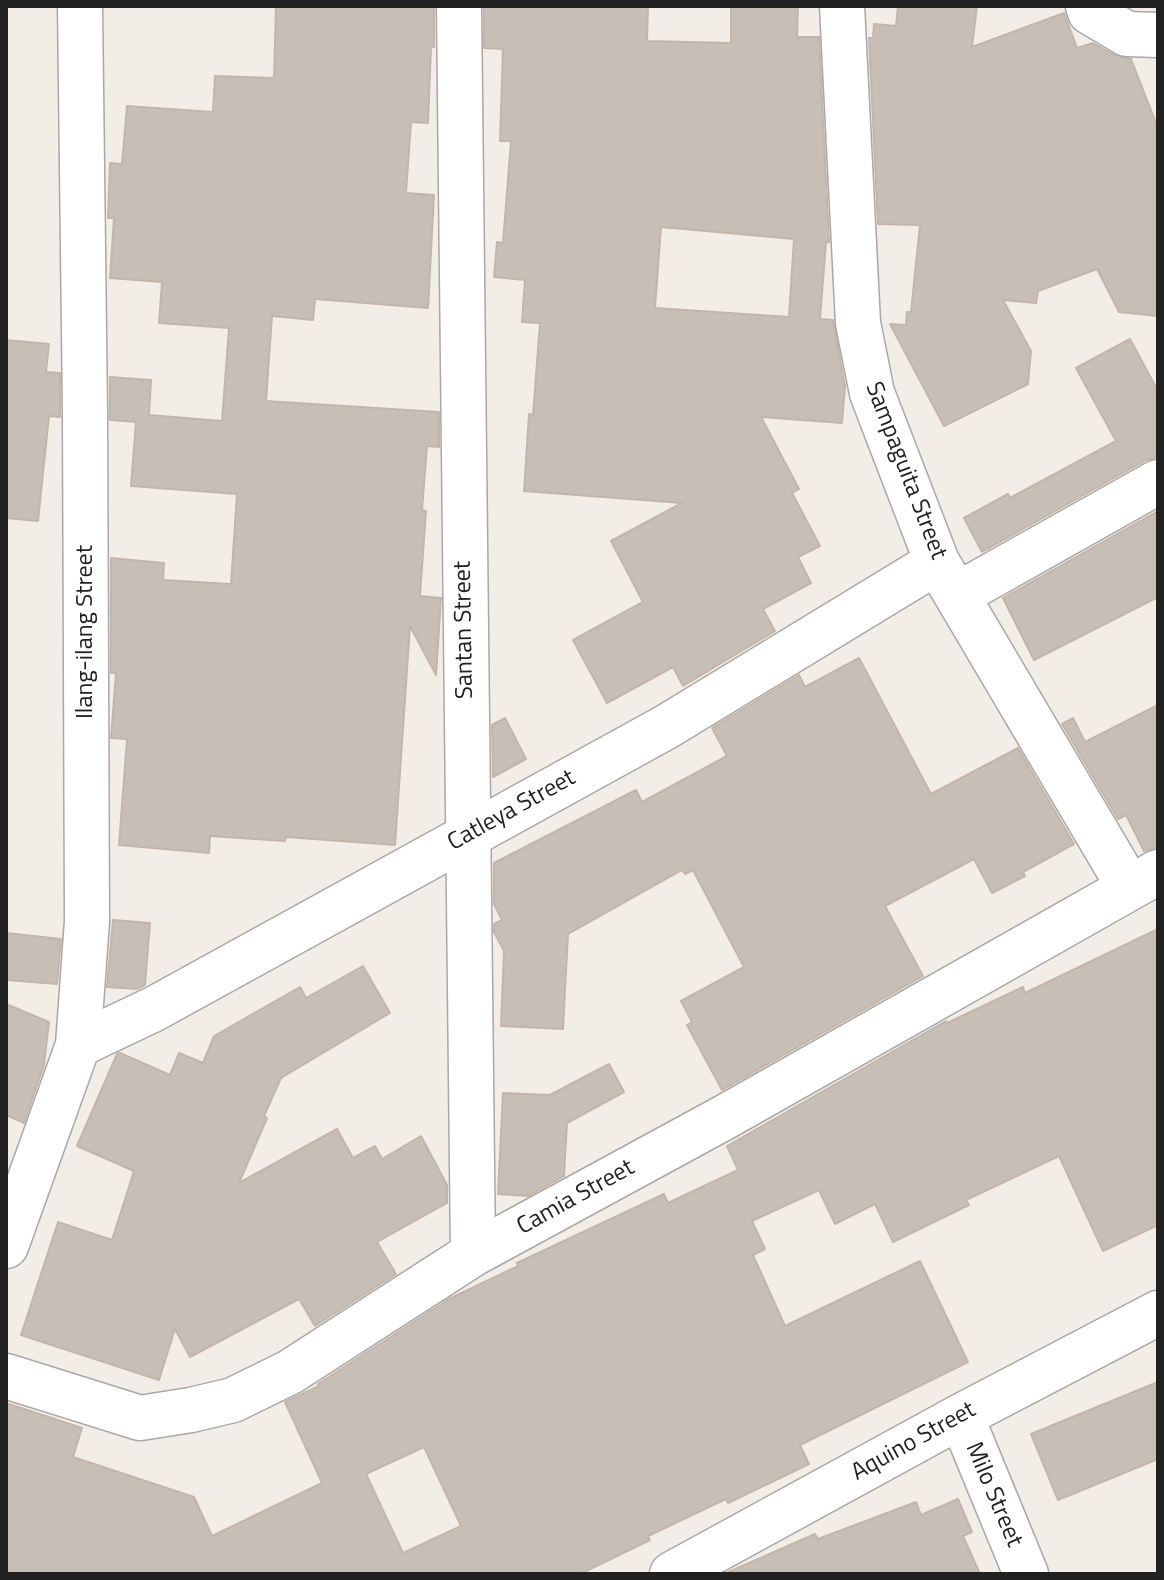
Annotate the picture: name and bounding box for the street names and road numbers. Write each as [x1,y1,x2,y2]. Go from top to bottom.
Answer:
street label: Sampaguita Street [858,378,952,564]
street label: Ilang-ilang Street [72,545,100,719]
street label: Santan Street [449,561,481,699]
street label: Catleya Street [443,764,581,858]
street label: Camia Street [512,1154,640,1242]
street label: Aquino Street [847,1396,981,1488]
street label: Milo Street [958,1438,1028,1552]

